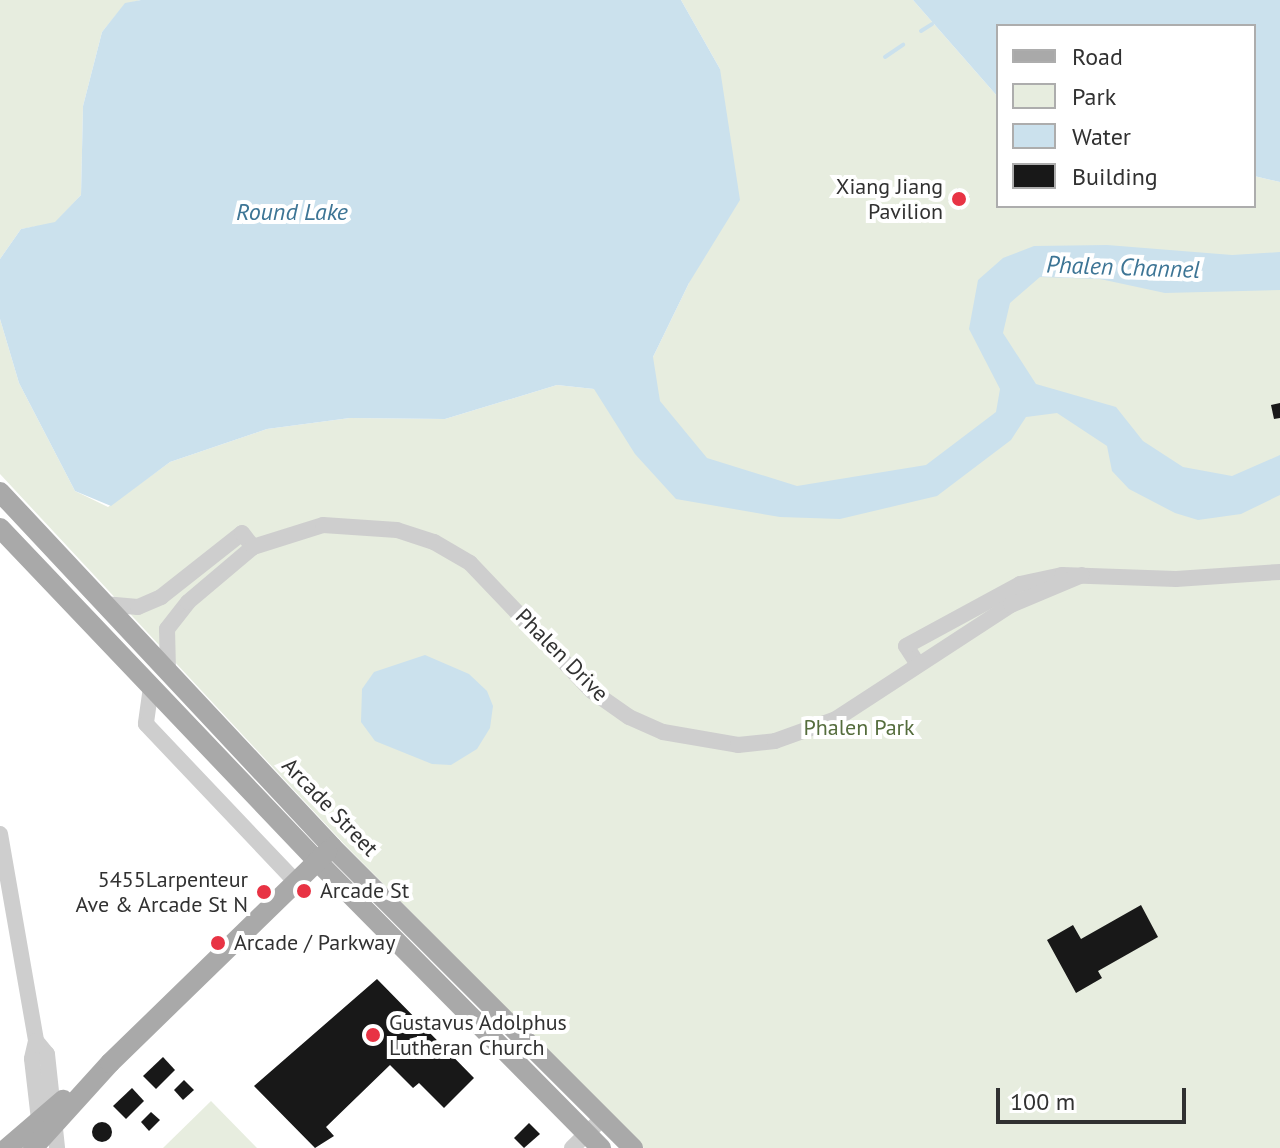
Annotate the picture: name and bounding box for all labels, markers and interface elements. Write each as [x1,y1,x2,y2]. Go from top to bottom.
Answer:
legend [996,24,1256,208]
text: Road [1072,41,1123,72]
text: Park [1072,81,1116,112]
text: Water [1072,121,1131,152]
text: Building [1072,161,1158,192]
place label: Xiang Jiang Pavilion [836,173,943,224]
marker: Xiang Jiang Pavilion [950,190,968,208]
water label: Round Lake [236,198,348,226]
water label: Phalen Channel [1046,250,1200,284]
street label: Phalen Drive [510,603,614,707]
park label: Phalen Park [803,715,915,741]
street label: Arcade Street [277,752,383,862]
place label: 5455Larpenteur Ave & Arcade St N [75,866,248,918]
place label: Arcade St [320,878,409,904]
marker: Arcade St [295,882,313,900]
marker: 5455Larpenteur Ave & Arcade St N [255,883,273,901]
place label: Arcade / Parkway [234,930,396,956]
marker: Arcade / Parkway [209,934,227,952]
place label: Gustavus Adolphus Lutheran Church [389,1009,568,1060]
marker: Gustavus Adolphus Lutheran Church [364,1026,382,1044]
scale bar [1000,1072,1190,1122]
text: 100 m [1010,1086,1075,1117]

